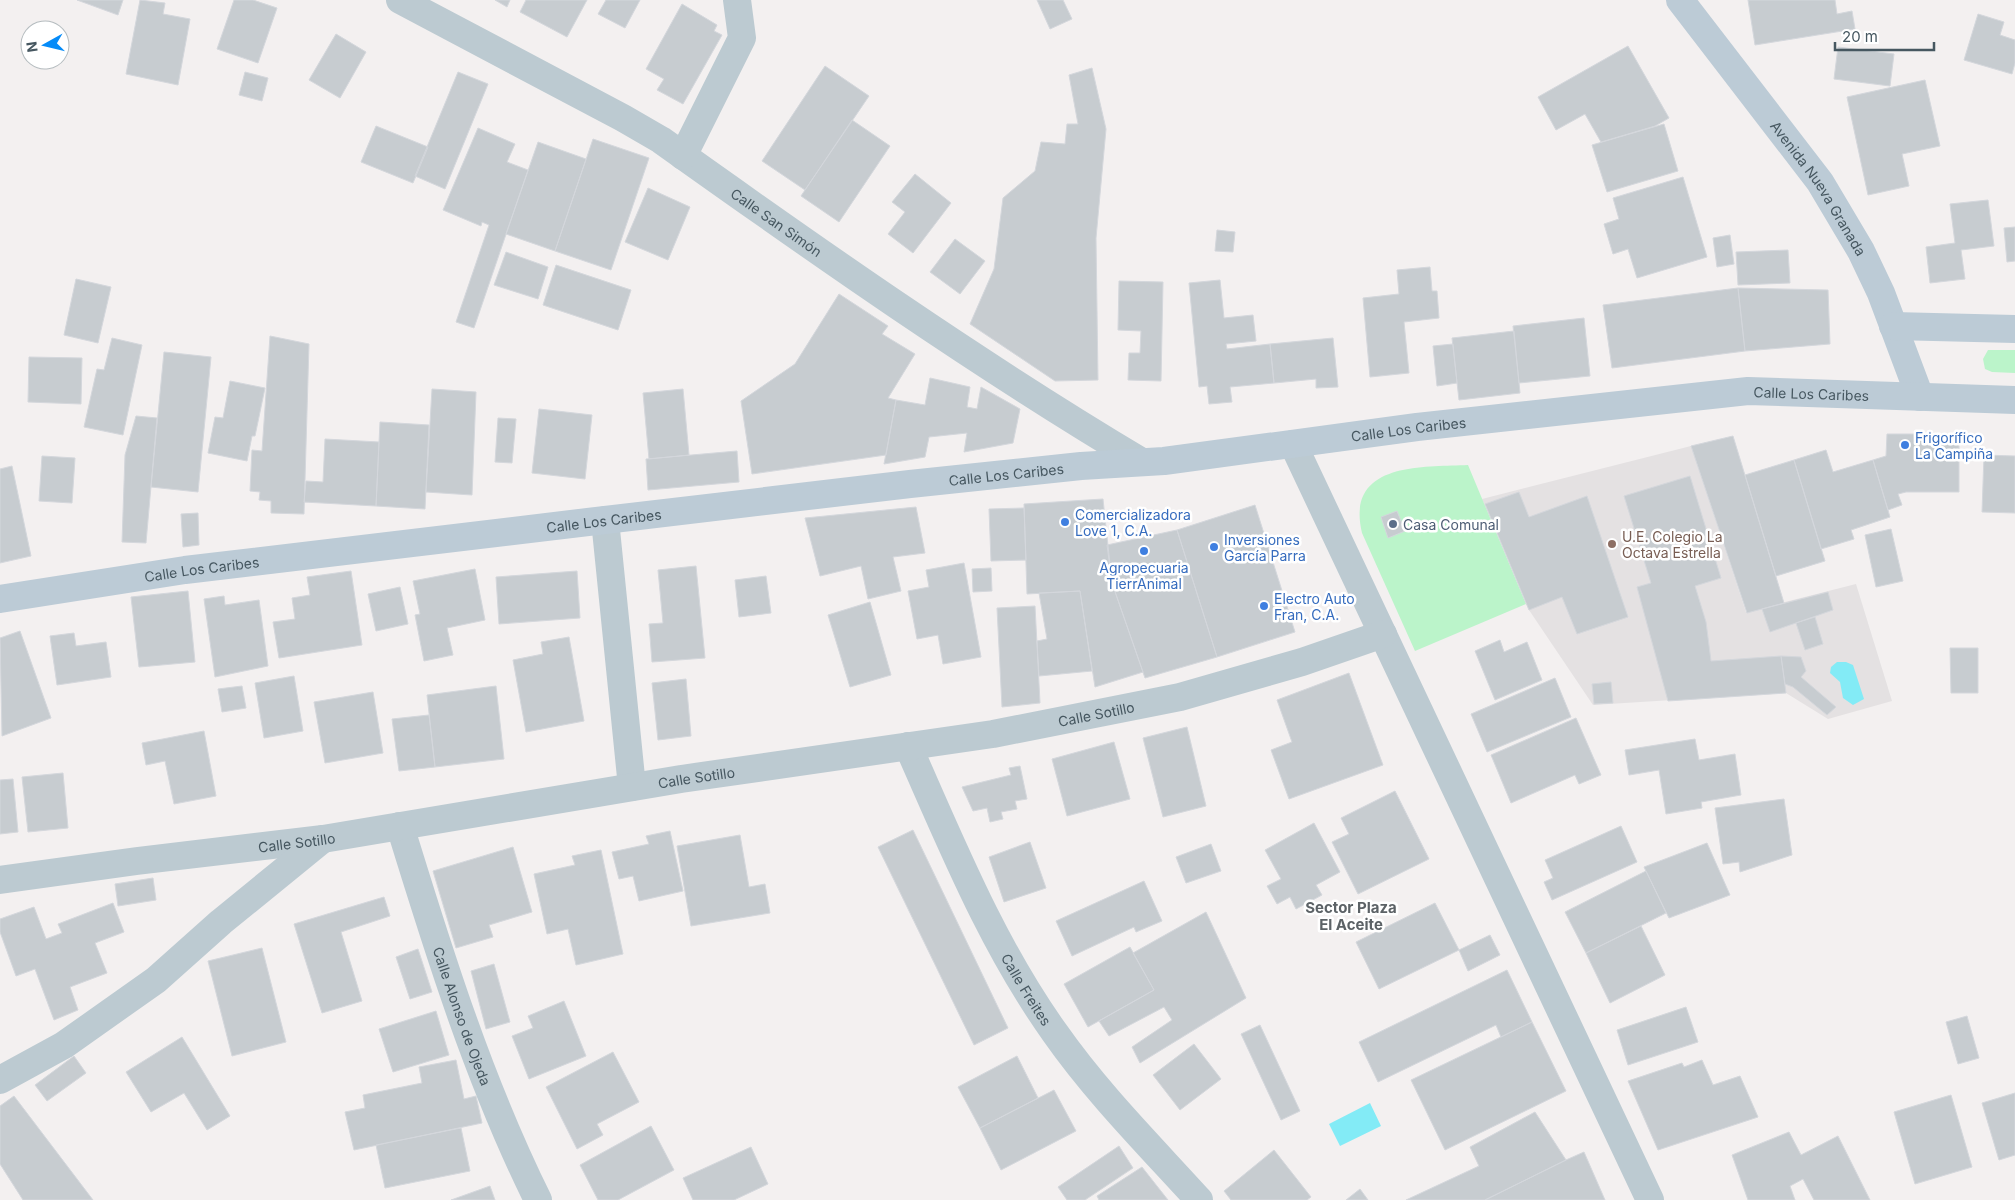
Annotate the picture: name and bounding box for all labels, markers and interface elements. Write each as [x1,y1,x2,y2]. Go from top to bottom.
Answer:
north arrow [20,20,70,70]
scale bar [1835,20,1934,52]
text: 20 m [1842,27,1878,46]
text: N [22,40,41,53]
street label: Avenida Nueva Granada [1767,117,1870,259]
street label: Calle San Simón [728,184,826,260]
street label: Calle Los Caribes [1753,383,1869,404]
street label: Calle Los Caribes [1350,413,1467,444]
place label: Frigorífico La Campiña [1915,429,1993,462]
marker: Frigorífico La Campiña [1899,439,1911,451]
street label: Calle Los Caribes [948,459,1065,488]
street label: Calle Los Caribes [545,505,662,535]
place label: Comercializadora Love 1, C.A. [1075,506,1191,539]
marker: Comercializadora Love 1, C.A. [1059,516,1071,528]
place label: Casa Comunal [1403,516,1499,533]
marker: Casa Comunal [1387,518,1399,530]
place label: U.E. Colegio La Octava Estrella [1622,528,1723,561]
place label: Inversiones García Parra [1224,531,1306,564]
marker: U.E. Colegio La Octava Estrella [1606,538,1618,550]
marker: Inversiones García Parra [1208,541,1220,553]
marker: Agropecuaria TierrAnimal [1138,545,1150,557]
street label: Calle Los Caribes [143,553,260,585]
place label: Agropecuaria TierrAnimal [1099,559,1189,592]
place label: Electro Auto Fran, C.A. [1274,590,1355,623]
marker: Electro Auto Fran, C.A. [1258,600,1270,612]
street label: Calle Sotillo [1056,698,1136,729]
street label: Calle Sotillo [657,763,736,791]
street label: Calle Sotillo [257,829,336,855]
district label: Sector Plaza El Aceite [1305,898,1397,934]
street label: Calle Alonso de Ojeda [430,945,495,1088]
street label: Calle Freites [998,950,1055,1029]

